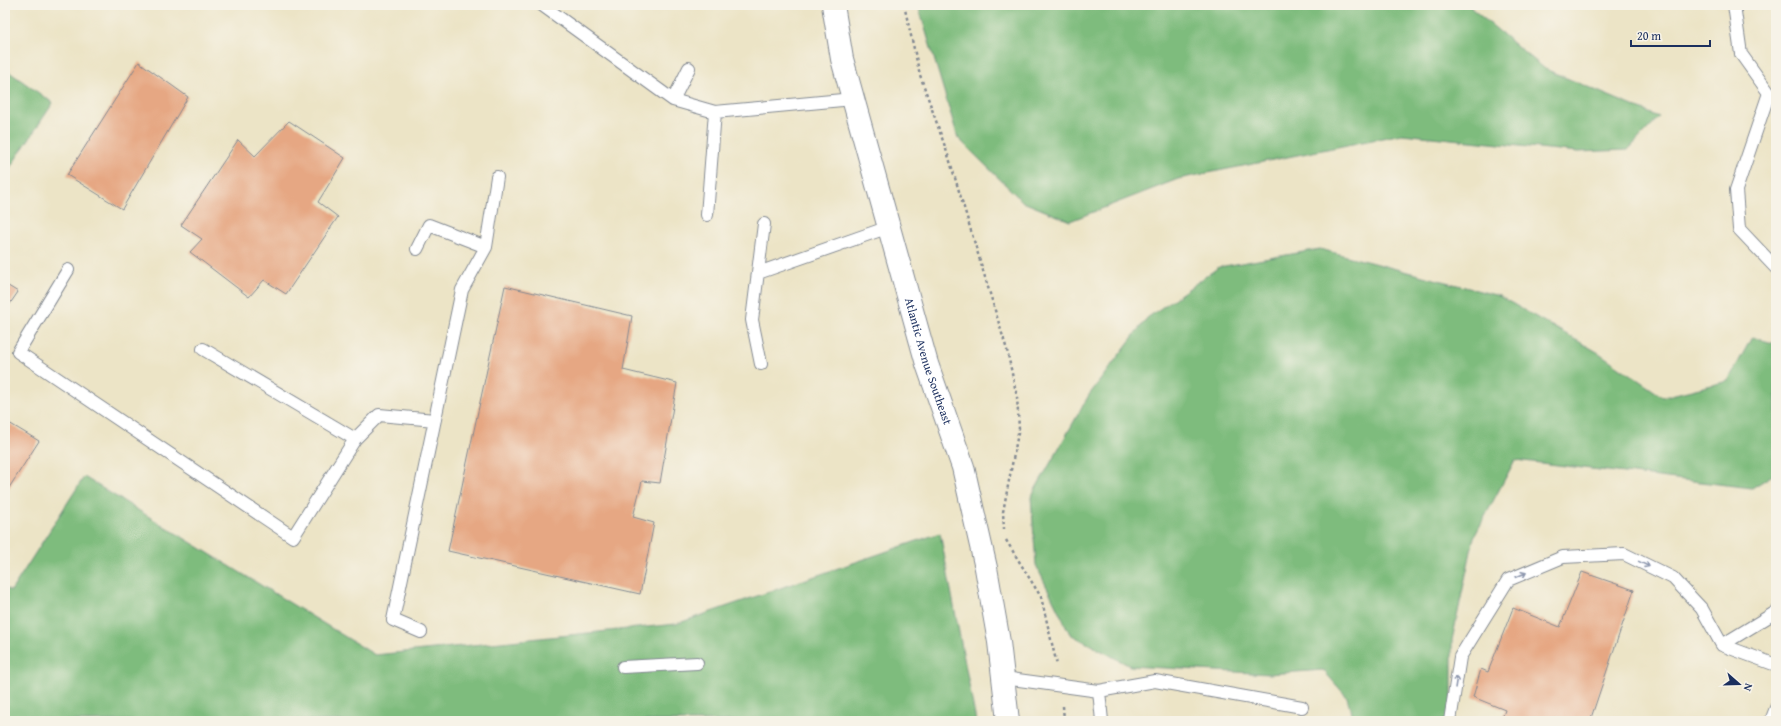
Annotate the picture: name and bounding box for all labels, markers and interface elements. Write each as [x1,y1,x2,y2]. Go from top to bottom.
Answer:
scale bar [1631,22,1710,48]
text: 20 m [1637,27,1661,44]
street label: Atlantic Avenue Southeast [901,296,957,428]
one-way arrow [1638,561,1650,568]
one-way arrow [1514,571,1526,578]
north arrow [1719,664,1759,704]
one-way arrow [1452,676,1460,689]
text: N [1739,681,1757,694]

